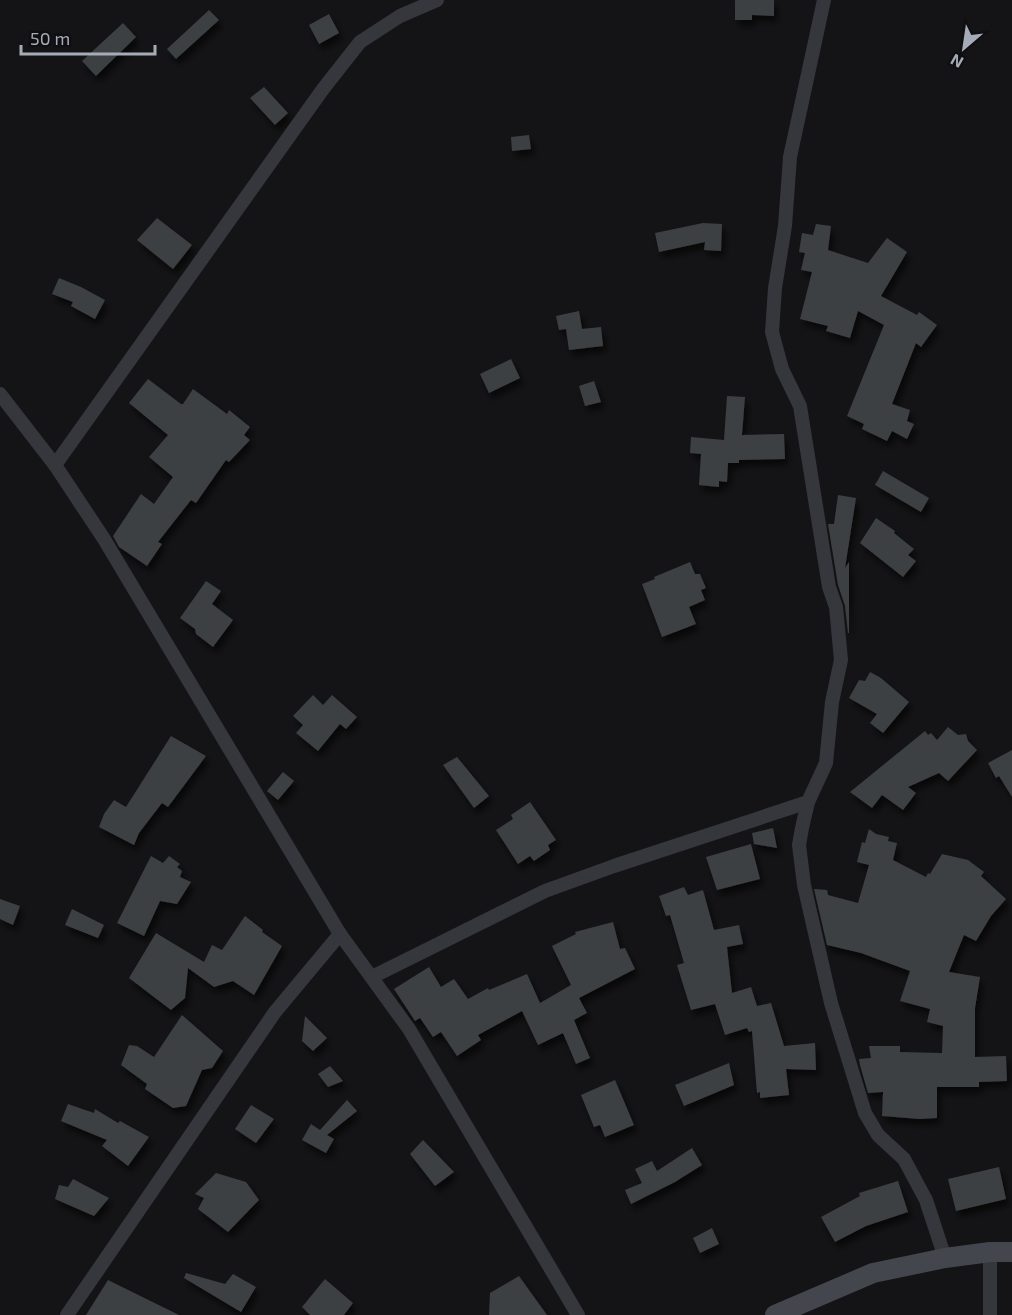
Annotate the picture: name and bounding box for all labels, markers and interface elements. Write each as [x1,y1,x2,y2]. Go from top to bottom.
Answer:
scale bar [21,18,154,56]
north arrow [934,18,994,78]
text: 50 m [30,27,70,49]
text: N [947,50,966,73]

